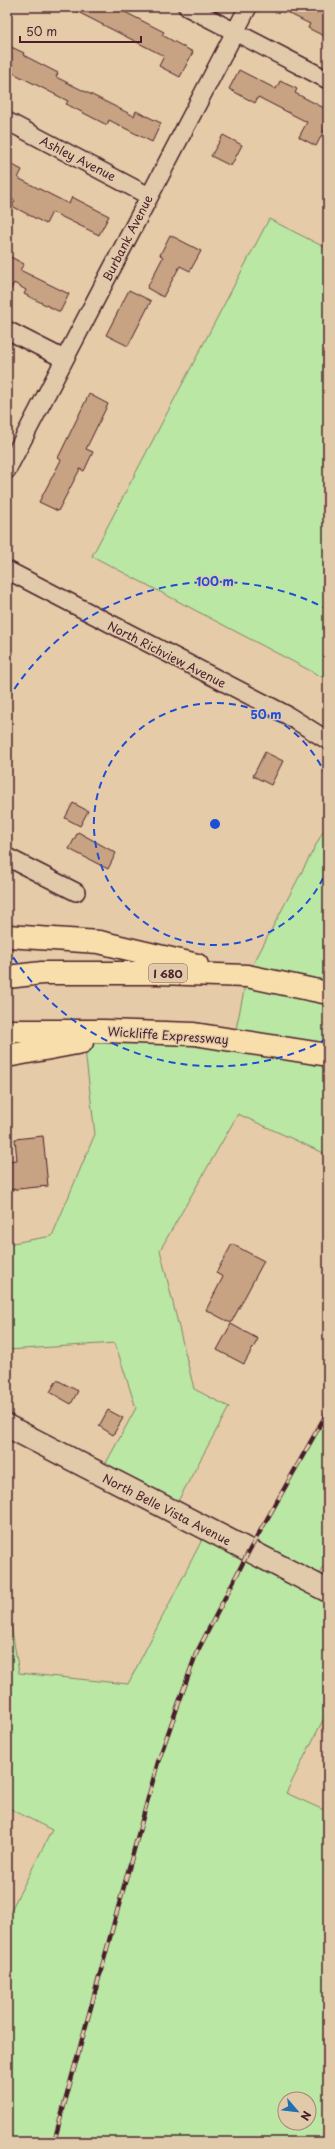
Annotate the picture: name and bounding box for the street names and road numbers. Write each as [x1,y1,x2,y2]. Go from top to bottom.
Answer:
street label: Ashley Avenue [37,131,120,185]
street label: Burbank Avenue [97,191,157,284]
street label: North Richview Avenue [105,616,230,692]
road number: I 680 [149,964,187,982]
street label: Wickliffe Expressway [107,1022,229,1048]
street label: North Belle Vista Avenue [100,1469,234,1549]

